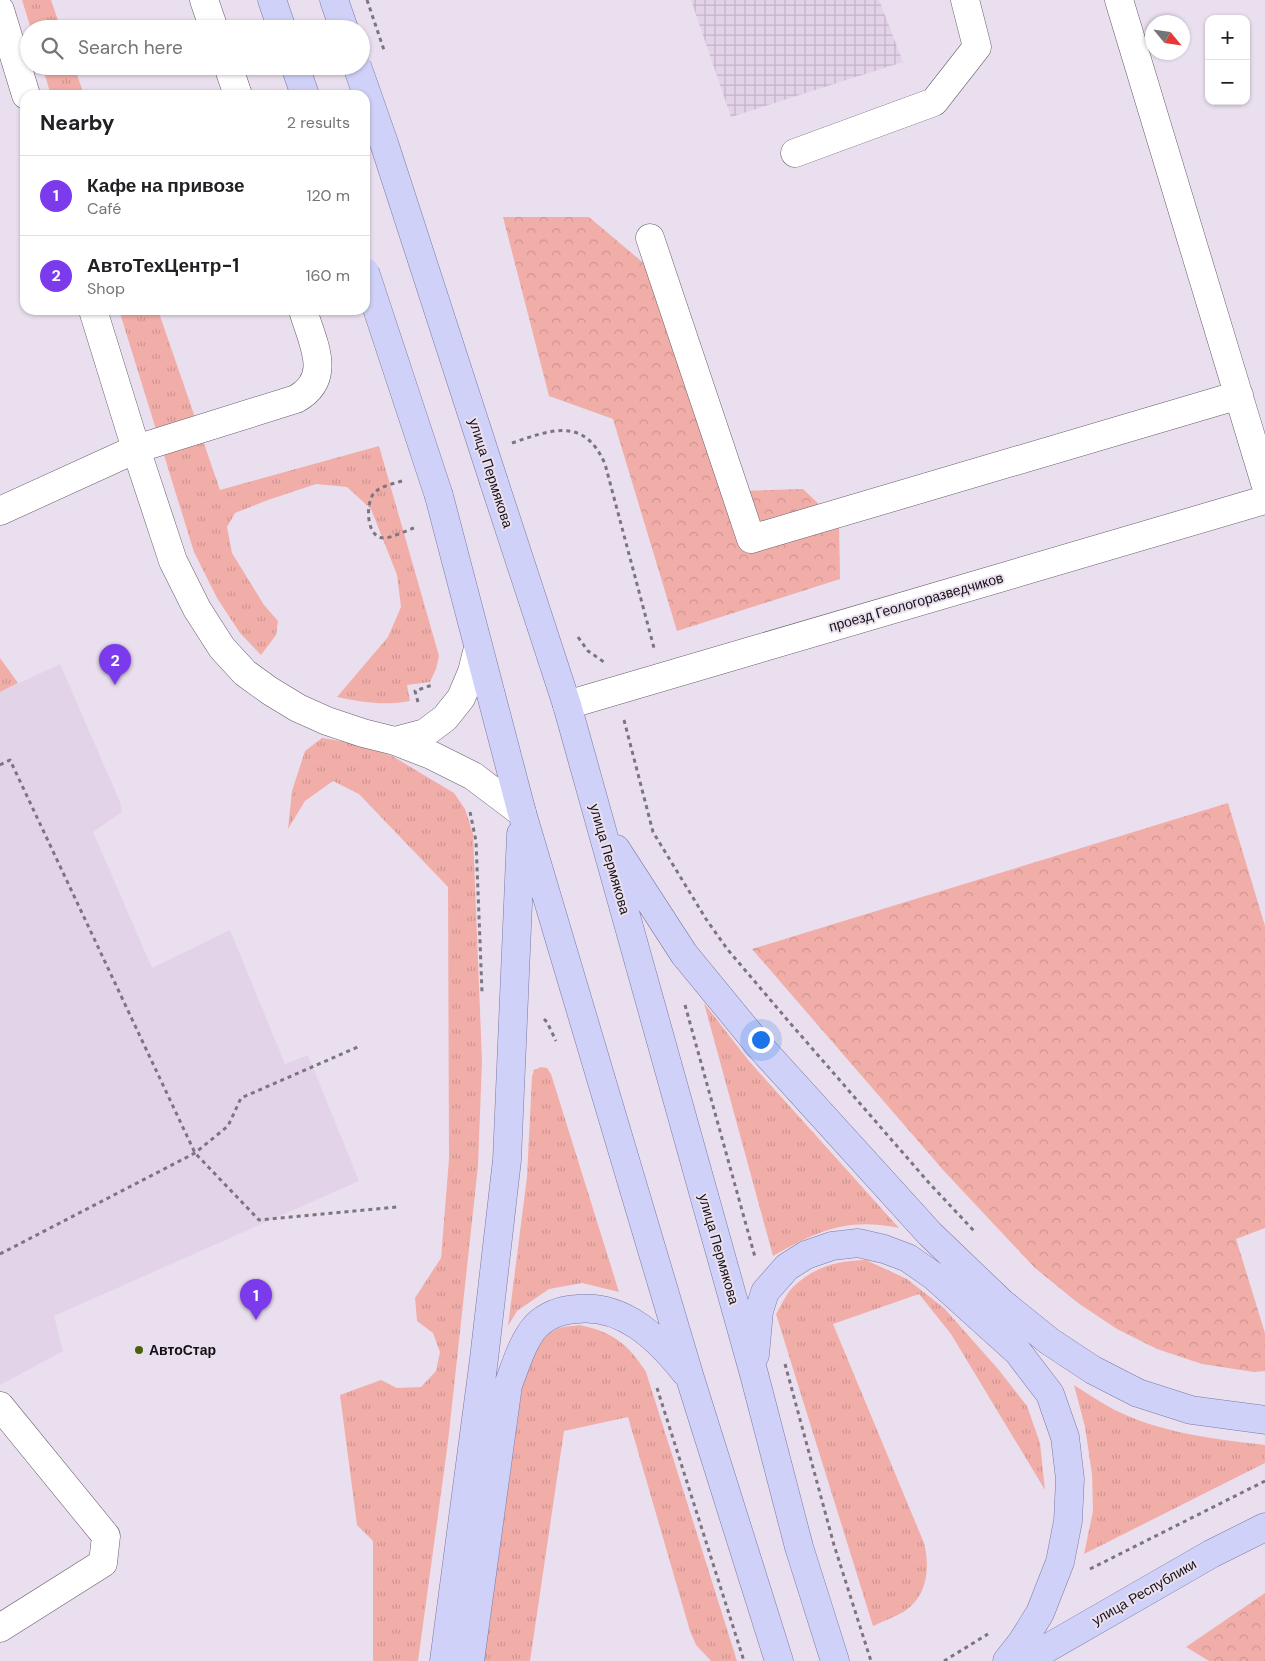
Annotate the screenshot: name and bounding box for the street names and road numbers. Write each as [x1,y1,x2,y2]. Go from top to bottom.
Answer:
street label: улица Пермякова [465,416,517,530]
street label: проезд Геологоразведчиков [827,568,1005,636]
street label: улица Пермякова [586,802,634,917]
street label: улица Пермякова [695,1192,743,1307]
street label: улица Республики [1088,1555,1200,1629]

